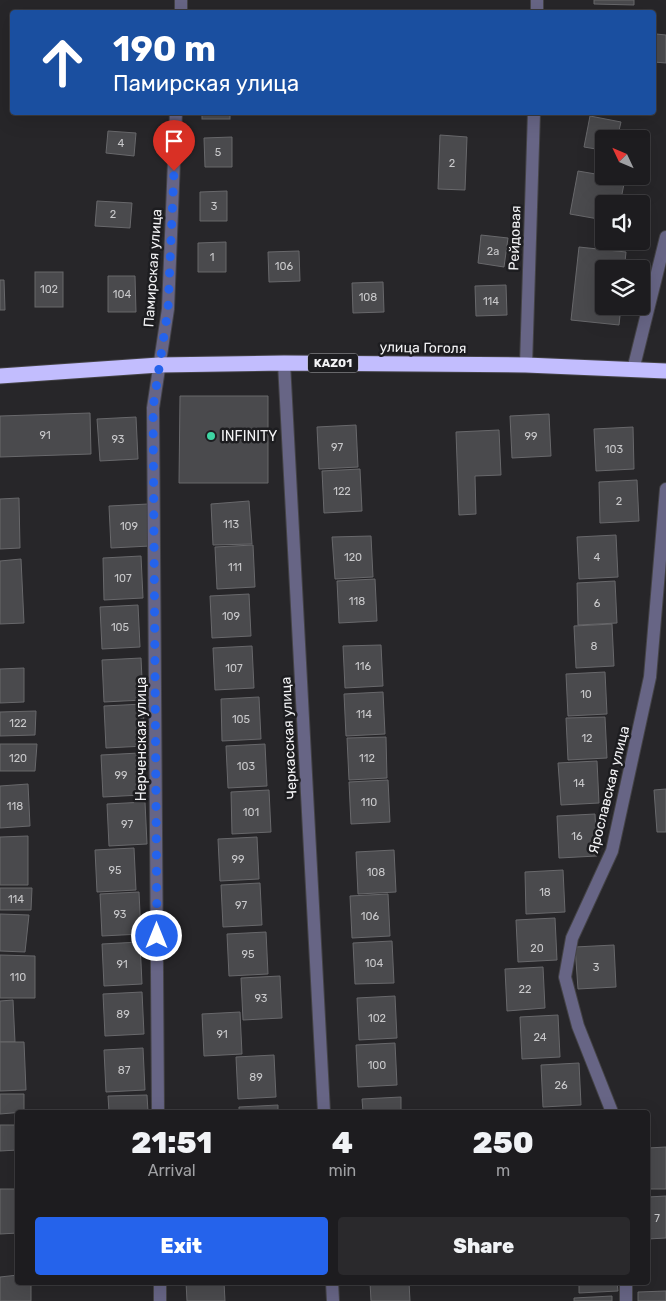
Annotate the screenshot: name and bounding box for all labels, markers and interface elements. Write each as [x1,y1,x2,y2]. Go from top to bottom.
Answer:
text: 190 m [113,28,216,70]
icon: ahead [30,30,95,95]
text: Памирская улица [113,70,299,97]
pin [153,120,195,171]
icon: arrive [160,127,188,155]
north arrow [595,130,650,185]
map controls [595,130,650,315]
house number: 4 [118,137,125,150]
house number: 5 [215,146,222,159]
house number: 2 [449,157,455,170]
button: sound [595,195,650,250]
house number: 3 [211,200,218,213]
street label: Рейдовая [505,205,525,271]
house number: 2 [110,208,116,221]
street label: Памирская улица [140,208,166,328]
house number: 2а [487,245,499,258]
house number: 1 [210,251,214,264]
house number: 106 [275,260,294,273]
button: layers [595,260,650,315]
house number: 102 [40,283,58,296]
house number: 104 [113,288,131,301]
house number: 108 [359,291,377,304]
house number: 114 [483,295,499,308]
street label: улица Гоголя [379,339,467,357]
road number: KАZ01 [308,353,358,372]
place label: INFINITY [221,428,277,445]
house number: 91 [39,429,51,442]
marker: INFINITY [205,430,217,442]
house number: 99 [524,430,538,443]
house number: 93 [112,433,125,446]
house number: 97 [331,441,343,454]
house number: 103 [605,443,624,456]
house number: 122 [333,485,351,498]
house number: 2 [616,495,622,508]
house number: 113 [223,518,239,531]
house number: 109 [120,520,138,533]
house number: 120 [344,551,362,564]
house number: 4 [594,551,601,564]
house number: 111 [228,561,242,574]
house number: 107 [114,572,132,585]
house number: 118 [349,595,365,608]
house number: 6 [594,597,601,610]
house number: 109 [222,610,240,623]
house number: 105 [111,621,130,634]
house number: 8 [591,640,598,653]
house number: 116 [355,660,371,673]
house number: 107 [225,662,243,675]
street label: Черкасская улица [277,676,301,800]
street label: Нерченская улица [133,677,150,801]
house number: 10 [580,688,592,701]
house number: 114 [356,708,372,721]
house number: 105 [232,713,251,726]
house number: 122 [9,717,27,730]
street label: Ярославская улица [585,724,633,856]
house number: 12 [581,732,593,745]
house number: 120 [9,752,27,765]
house number: 112 [359,752,375,765]
house number: 103 [237,760,256,773]
house number: 99 [114,769,128,782]
house number: 14 [573,777,585,790]
house number: 110 [361,796,377,809]
house number: 118 [7,800,23,813]
house number: 101 [243,806,259,819]
house number: 97 [121,818,133,831]
house number: 16 [571,830,583,843]
house number: 99 [231,853,245,866]
house number: 95 [108,864,122,877]
house number: 108 [367,866,385,879]
house number: 18 [539,886,551,899]
house number: 114 [8,893,24,906]
house number: 97 [235,899,247,912]
house number: 93 [114,908,127,921]
position arrow [130,909,182,961]
house number: 106 [361,910,380,923]
house number: 20 [530,942,544,955]
house number: 95 [241,948,255,961]
house number: 104 [365,957,383,970]
house number: 91 [116,958,128,971]
house number: 3 [593,961,600,974]
house number: 110 [10,971,26,984]
house number: 22 [519,983,531,996]
house number: 93 [255,992,268,1005]
house number: 89 [116,1008,130,1021]
house number: 102 [368,1012,386,1025]
house number: 91 [216,1028,228,1041]
house number: 24 [533,1031,547,1044]
house number: 100 [368,1059,386,1072]
house number: 87 [118,1064,131,1077]
house number: 89 [249,1071,263,1084]
house number: 26 [554,1079,568,1092]
text: 21:51 [131,1125,212,1161]
text: 4 [332,1125,353,1161]
text: 250 [472,1125,534,1161]
text: Arrival [148,1161,196,1180]
text: min [328,1161,356,1180]
text: m [496,1161,510,1180]
house number: 7 [654,1212,660,1225]
button: Exit [35,1217,328,1275]
button: Share [338,1217,630,1275]

